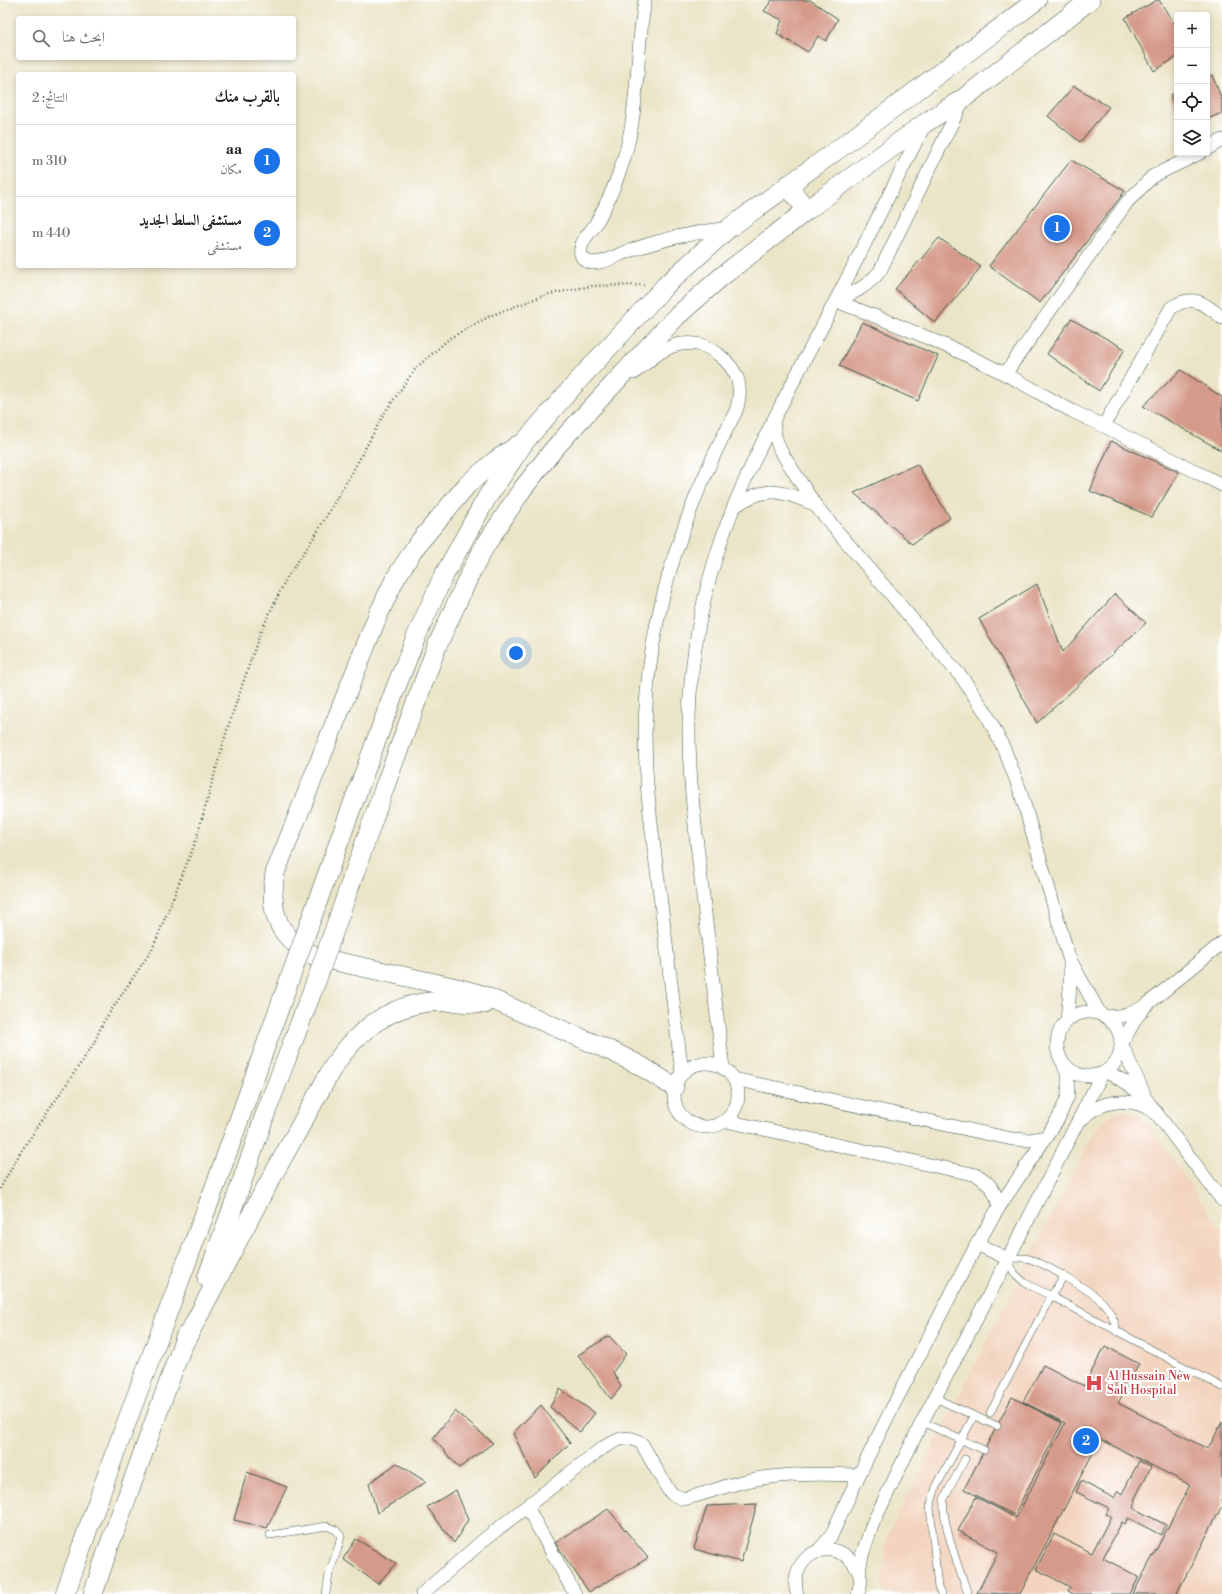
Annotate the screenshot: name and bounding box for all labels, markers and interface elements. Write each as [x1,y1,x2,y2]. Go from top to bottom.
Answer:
map controls [1174,12,1210,156]
button: + [1174,12,1210,48]
search box [16,16,296,60]
icon: search [30,27,52,49]
text: ابحث هنا [62,28,105,47]
button: − [1174,48,1210,84]
button: locate [1174,84,1210,120]
text: بالقرب منك [214,86,280,108]
text: النتائج: 2 [32,90,68,106]
button: layers [1174,120,1210,156]
text: aa [226,140,242,159]
text: 310 m [32,153,67,169]
text: 1 [264,153,270,169]
text: مكان [220,162,242,178]
text: مستشفى السلط الجديد [139,211,242,230]
pin: 1 [1044,213,1070,243]
text: 440 m [32,225,70,241]
text: 2 [263,225,271,241]
text: مستشفى [207,238,242,254]
your location [506,643,526,663]
place label: Al Hussain New Salt Hospital [1106,1369,1192,1398]
hospital icon: Al Hussain New Salt Hospital [1084,1373,1104,1393]
pin: 2 [1073,1426,1099,1456]

